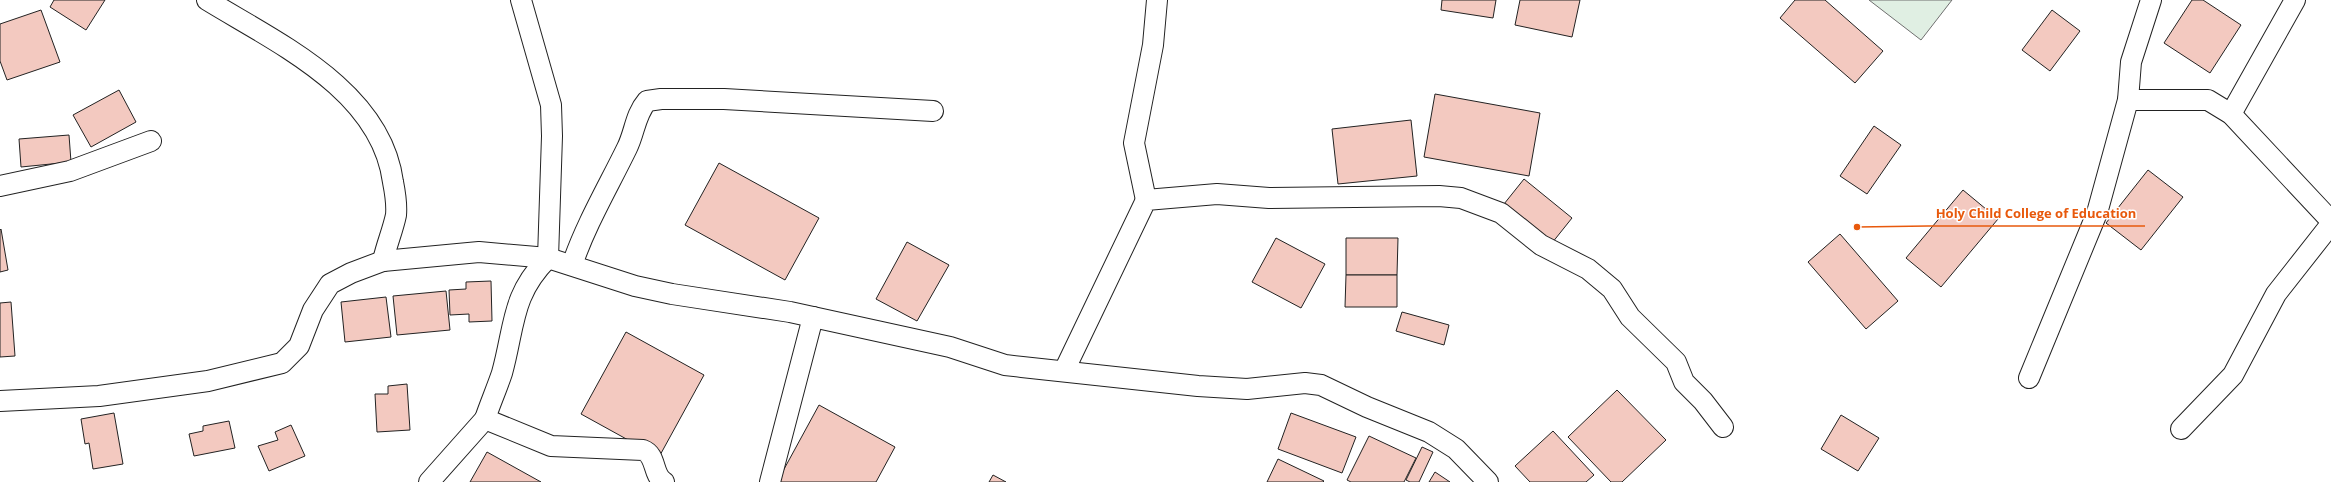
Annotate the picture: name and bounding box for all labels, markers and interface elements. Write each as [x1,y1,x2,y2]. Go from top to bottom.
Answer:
callout: Holy Child College of Education [1928,201,2145,226]
text: Holy Child College of Education [1936,204,2136,222]

